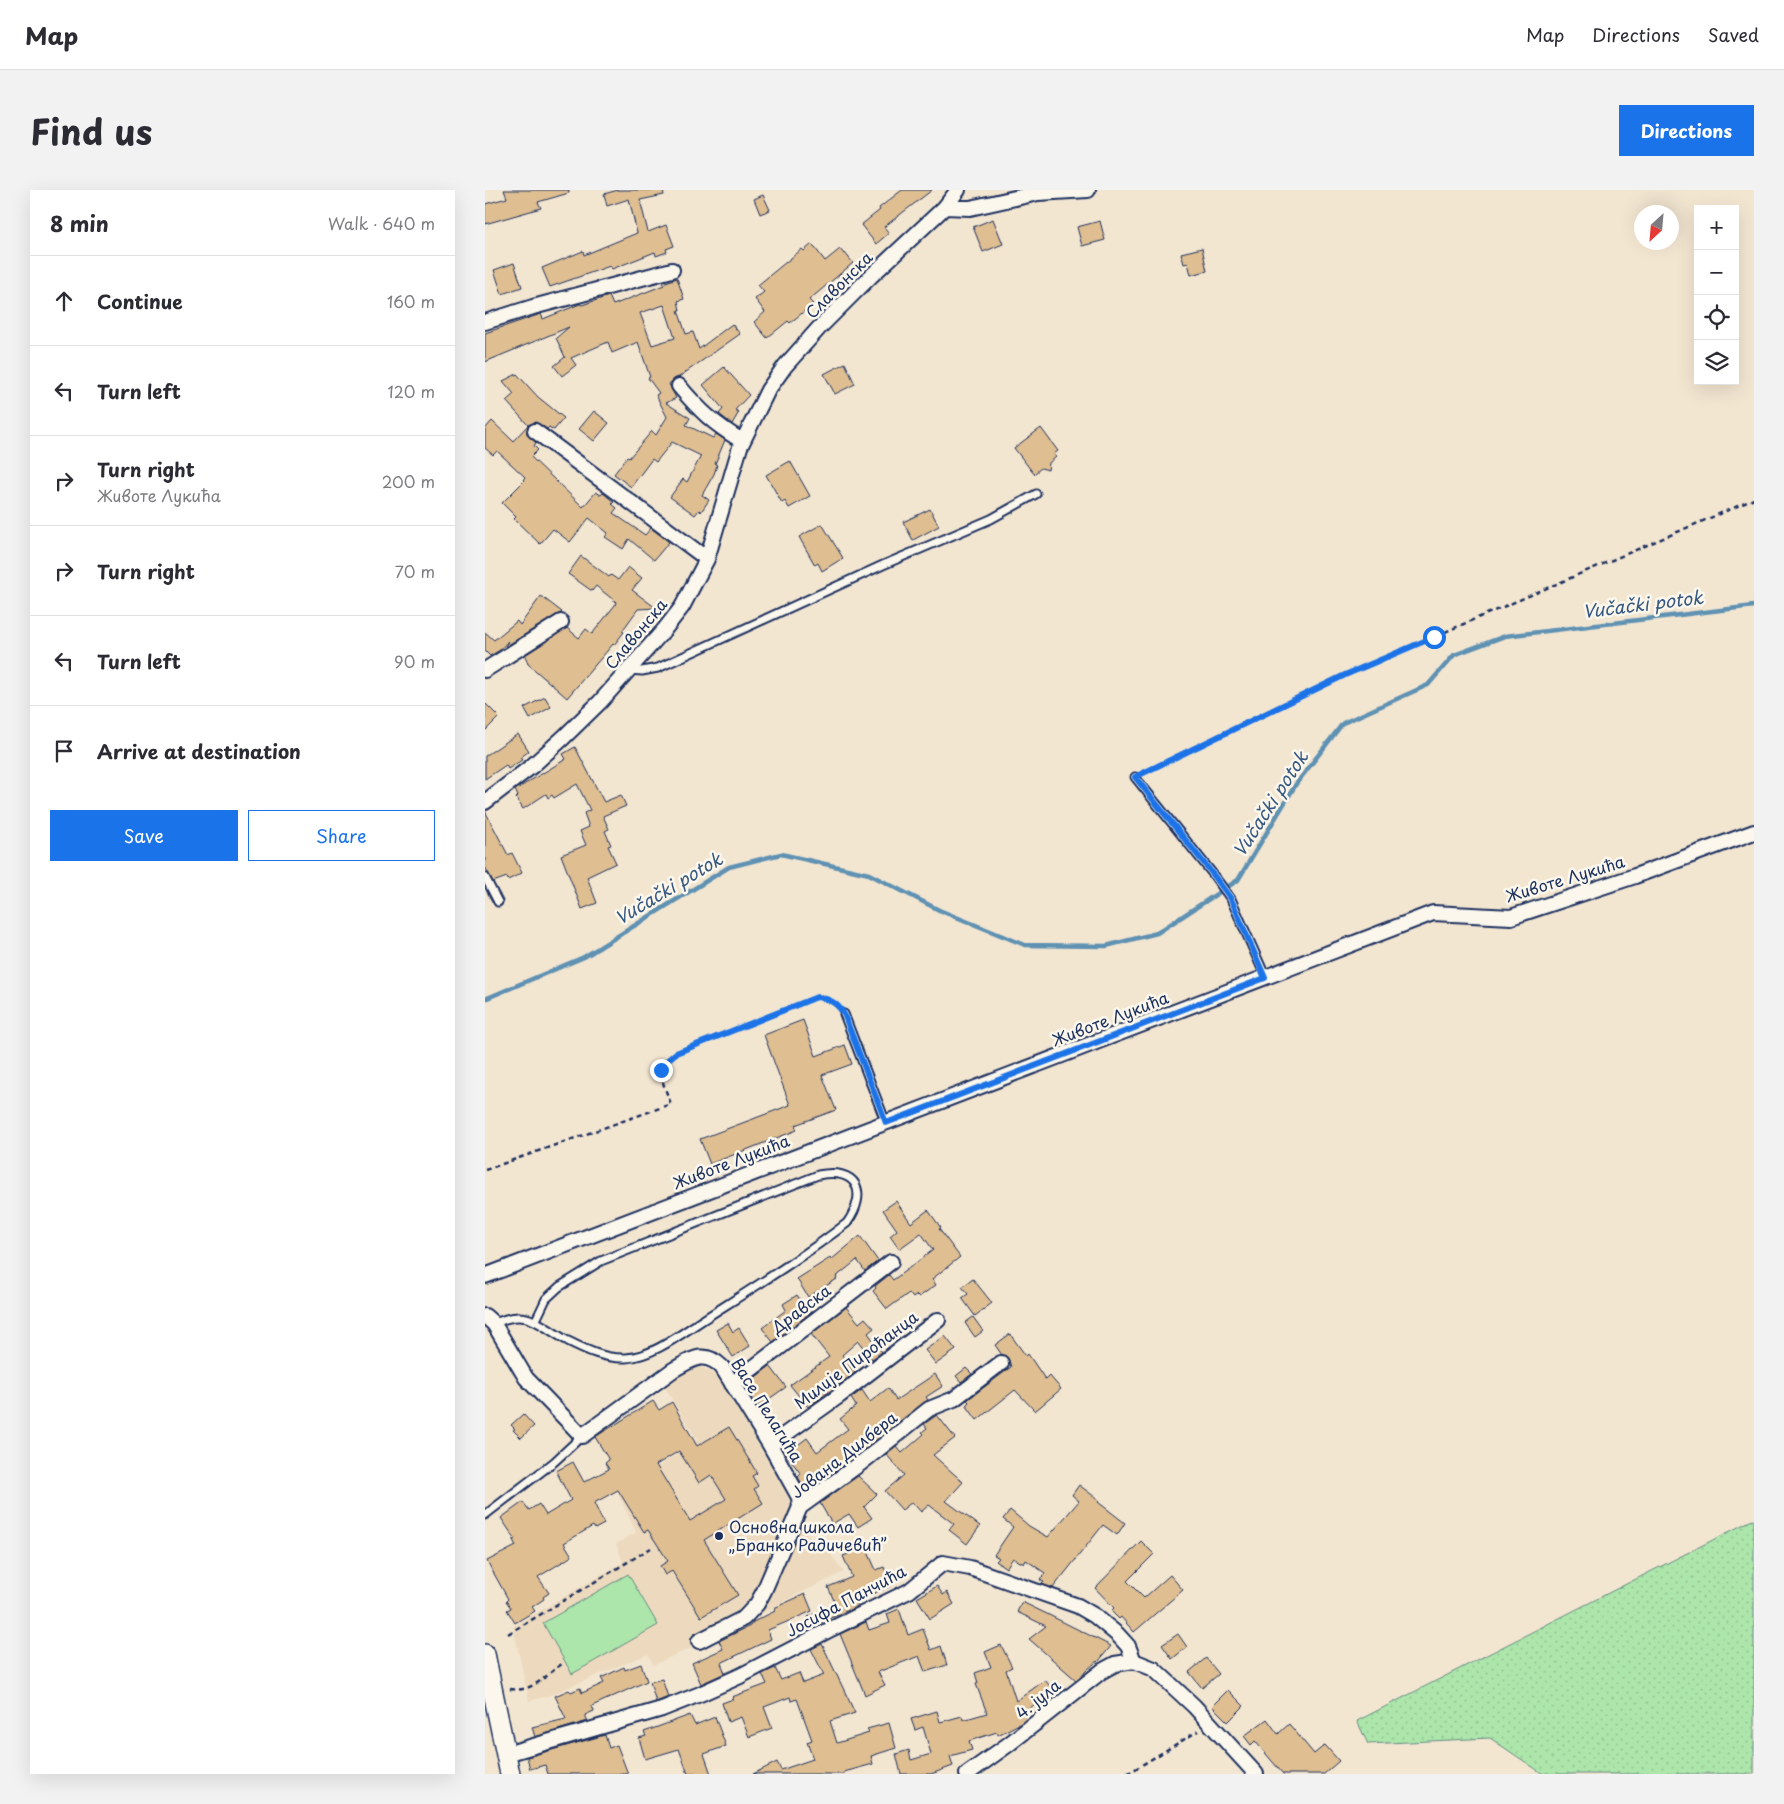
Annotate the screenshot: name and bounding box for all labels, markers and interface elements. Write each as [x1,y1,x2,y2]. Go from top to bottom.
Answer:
text: Map [25,17,78,53]
text: Map [1526,21,1564,48]
text: Directions [1592,21,1680,48]
text: Saved [1708,21,1759,48]
text: Find us [30,104,152,157]
button: Directions [1619,105,1754,156]
north arrow [1634,205,1679,250]
map controls [1694,205,1739,385]
button: + [1694,205,1739,250]
text: 8 min [50,207,109,239]
text: Walk · 640 m [328,211,435,235]
street label: Славонска [799,245,877,323]
button: − [1694,250,1739,295]
icon: ahead [50,287,78,315]
text: Continue [97,287,183,315]
text: 160 m [387,289,435,313]
button: locate [1694,295,1739,340]
button: layers [1694,340,1739,385]
icon: left [50,377,78,405]
text: Turn left [97,377,181,405]
text: 120 m [388,379,435,403]
text: Turn right [97,455,195,483]
icon: right [50,467,78,495]
text: 200 m [382,469,435,493]
text: Животе Лукића [97,483,221,507]
icon: right [50,557,78,585]
text: Turn right [97,557,195,585]
text: 70 m [395,559,435,583]
water label: Vučački potok [1581,583,1705,624]
street label: Славонска [598,593,672,674]
route start [1423,626,1446,649]
icon: left [50,647,78,675]
text: Turn left [97,647,181,675]
text: 90 m [394,649,435,673]
icon: arrive [50,737,78,765]
text: Arrive at destination [97,737,301,765]
water label: Vučački potok [1225,744,1314,861]
button: Save [50,810,238,861]
button: Share [248,810,435,861]
water label: Vučački potok [609,845,728,931]
street label: Животе Лукића [1502,848,1627,908]
street label: Животе Лукића [1048,985,1172,1051]
route end [650,1059,673,1082]
street label: Животе Лукића [669,1128,793,1194]
street label: Дравска [765,1278,835,1339]
street label: Милије Пироћанца [788,1304,923,1414]
street label: Васе Пелагића [726,1353,810,1466]
street label: Јована Дилбера [785,1405,902,1503]
place label: Основна школа „Бранко Радичевић” [729,1514,887,1556]
marker: Основна школа „Бранко Радичевић” [713,1530,725,1542]
street label: Јосифа Панчића [781,1558,910,1642]
street label: 4. јула [1010,1673,1065,1724]

